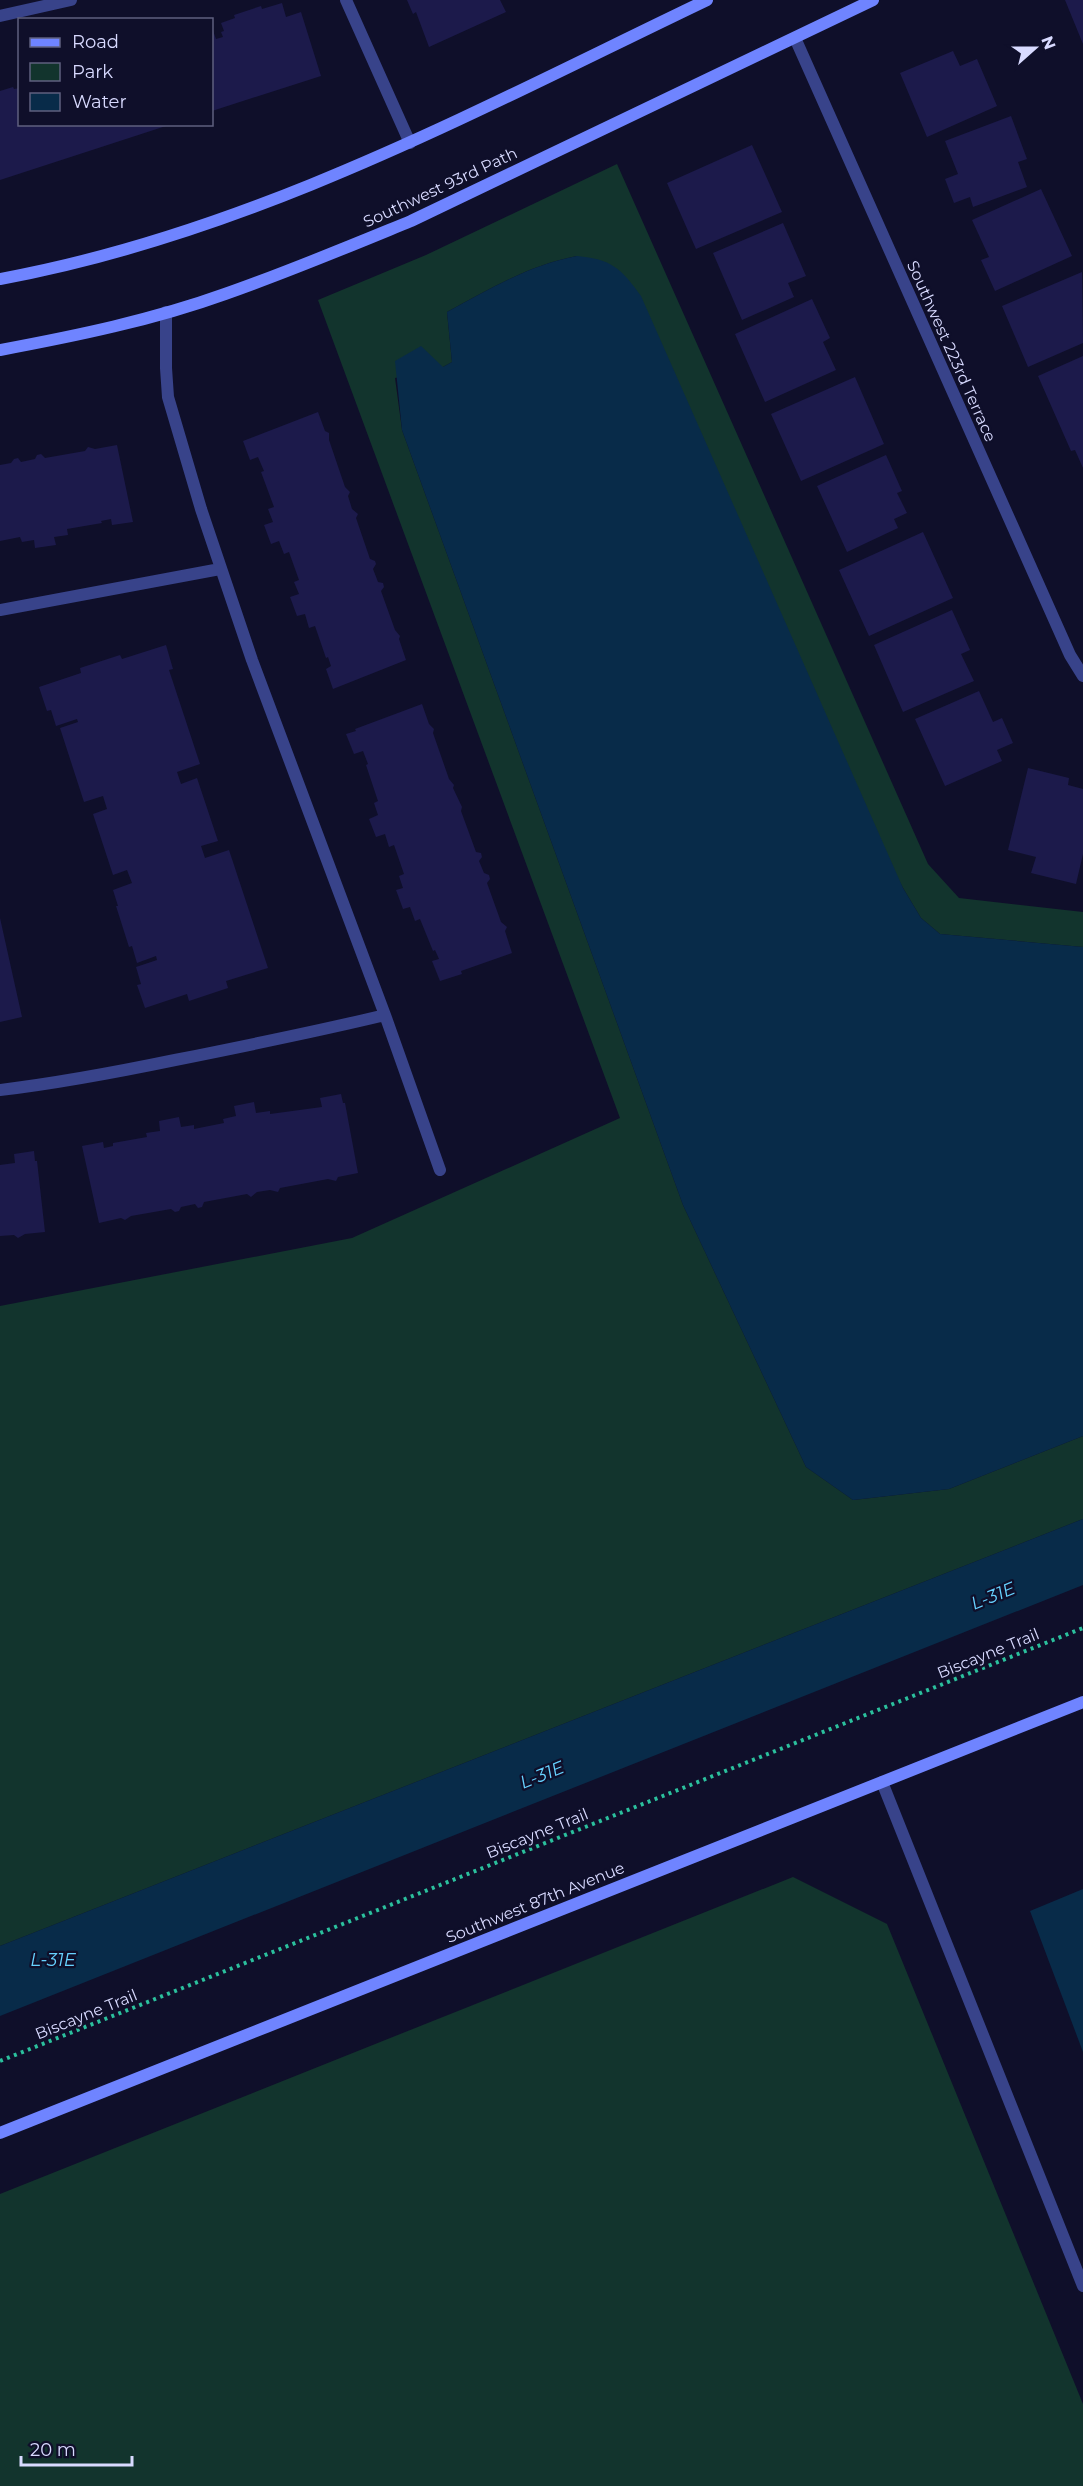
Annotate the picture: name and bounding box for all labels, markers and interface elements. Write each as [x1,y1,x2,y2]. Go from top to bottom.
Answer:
legend [18,18,213,126]
north arrow [1005,18,1065,78]
text: Road [72,31,119,53]
text: N [1037,33,1060,52]
text: Park [72,61,113,83]
text: Water [72,91,127,113]
street label: Southwest 93rd Path [360,143,520,231]
street label: Southwest 223rd Terrace [903,258,1000,445]
water label: L-31E [968,1577,1019,1615]
street label: Biscayne Trail [934,1624,1042,1683]
water label: L-31E [517,1756,568,1794]
street label: Biscayne Trail [483,1804,591,1863]
street label: Southwest 87th Avenue [443,1858,627,1947]
water label: L-31E [30,1949,77,1971]
street label: Biscayne Trail [32,1985,140,2044]
scale bar [21,2429,132,2467]
text: 20 m [30,2439,76,2461]

